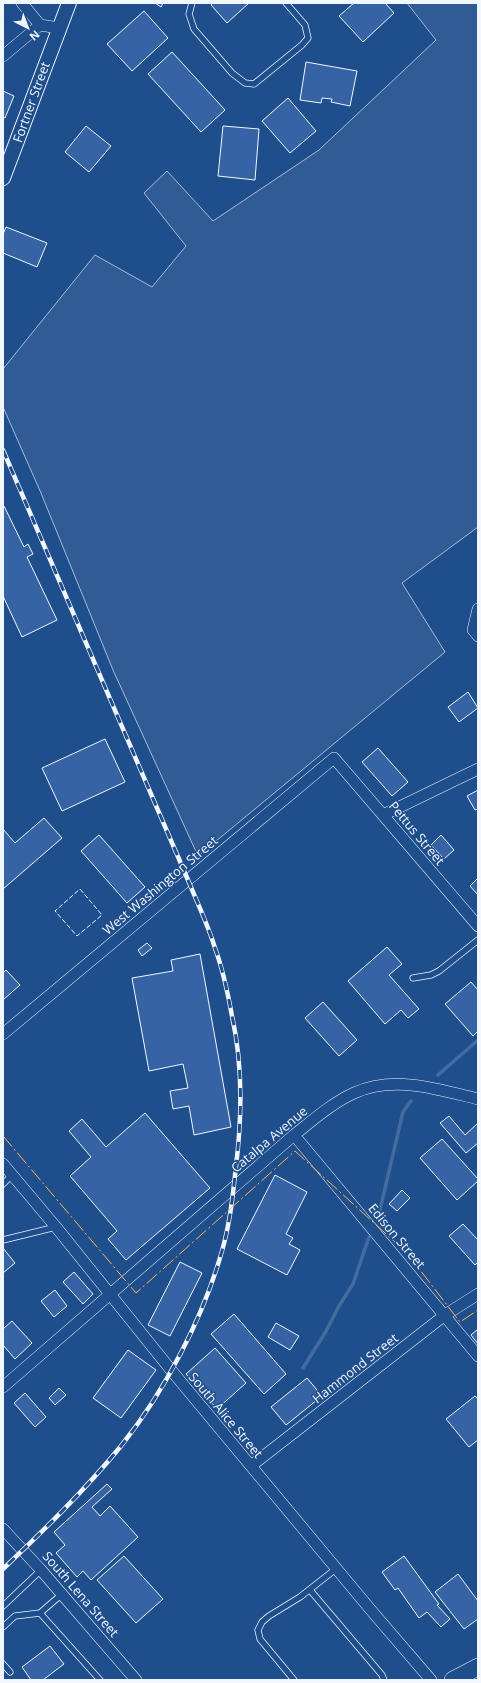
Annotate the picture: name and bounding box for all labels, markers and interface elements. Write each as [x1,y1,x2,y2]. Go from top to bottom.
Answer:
north arrow [8,8,48,48]
text: N [27,27,43,44]
street label: Fortner Street [8,59,54,145]
street label: Pettus Street [385,797,449,869]
street label: West Washington Street [99,831,222,939]
street label: Catalpa Avenue [227,1102,311,1176]
street label: Edison Street [364,1200,430,1273]
street label: Hammond Street [308,1329,402,1407]
street label: South Alice Street [185,1368,267,1462]
street label: South Lena Street [39,1547,123,1641]

